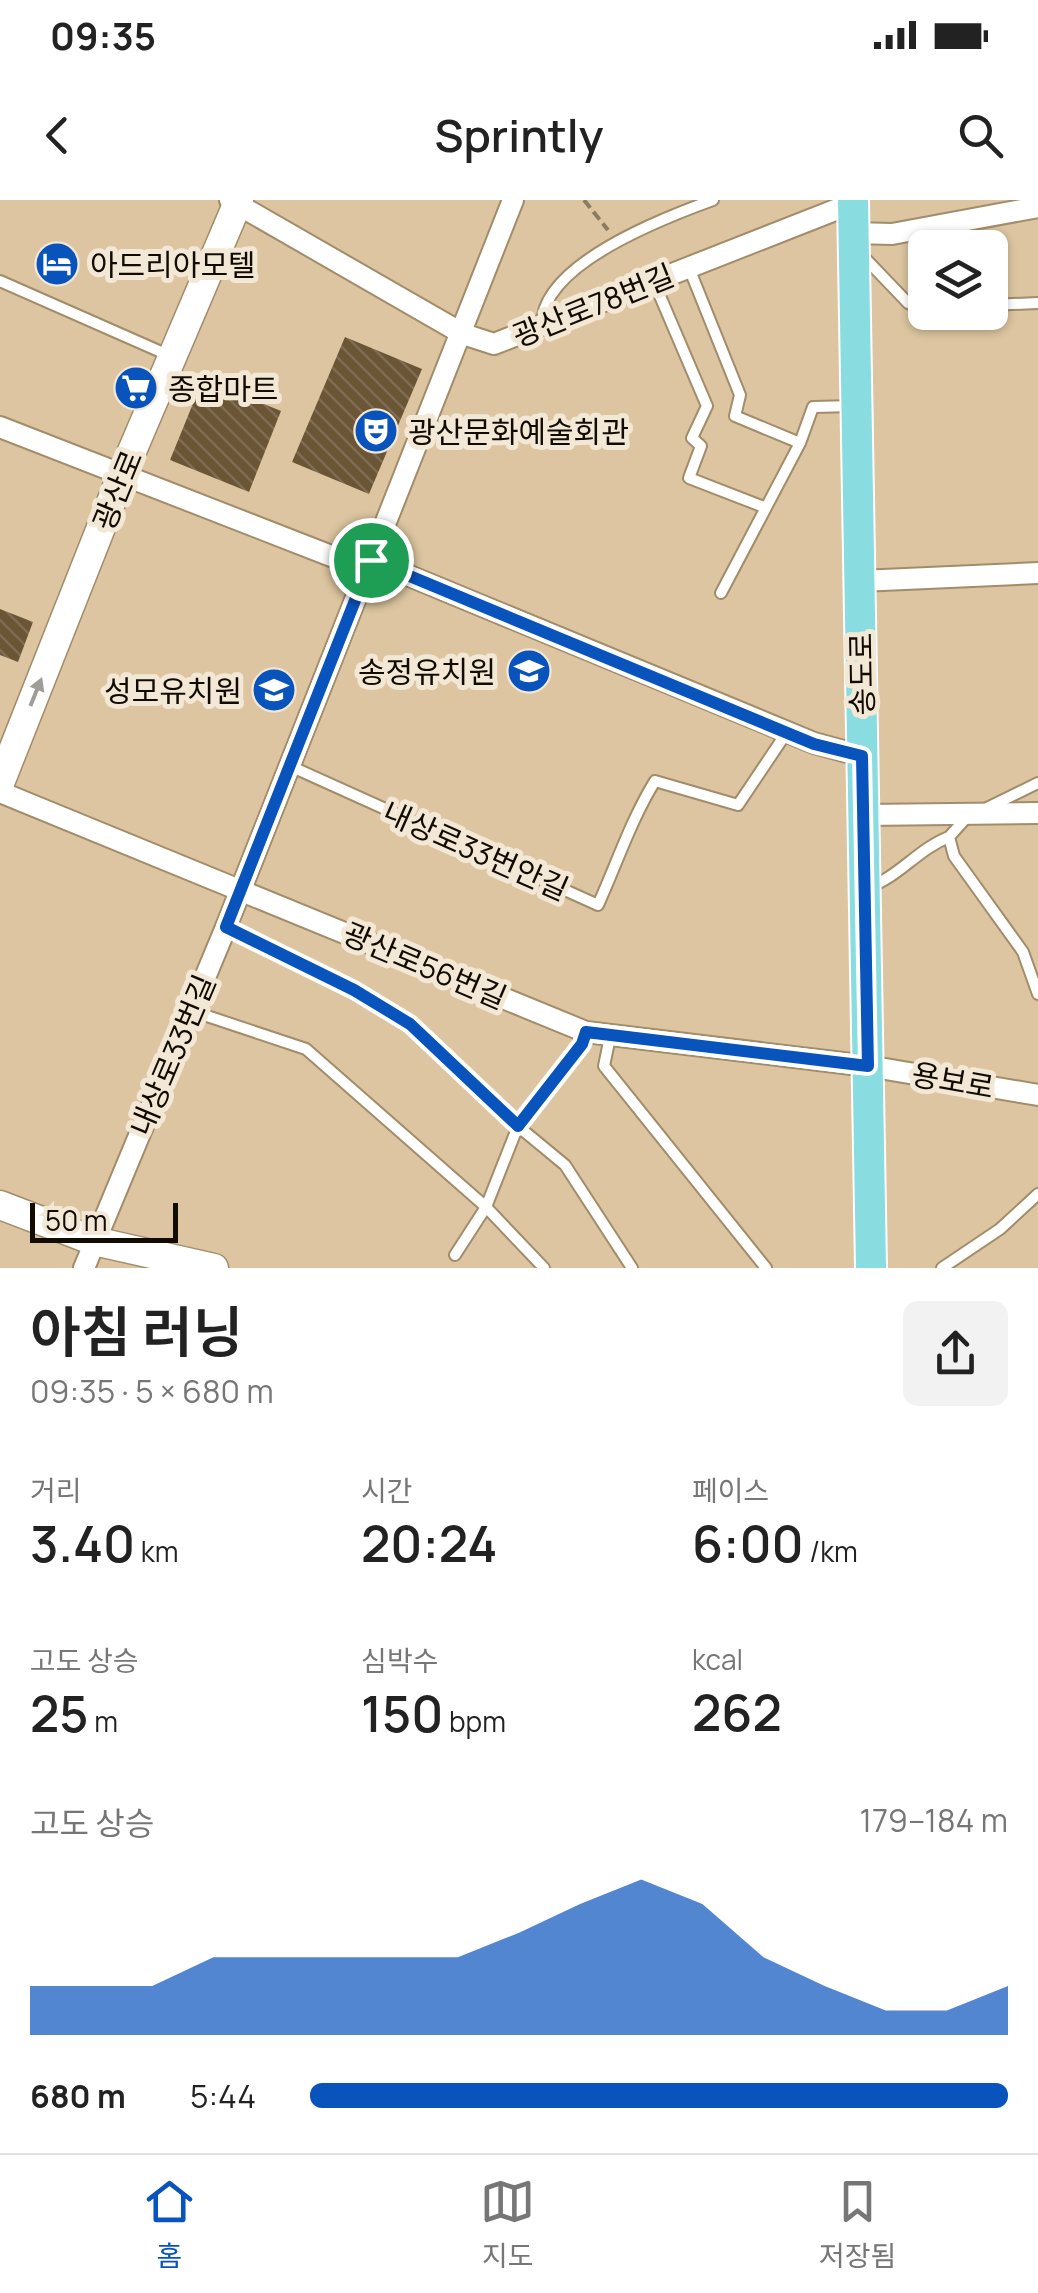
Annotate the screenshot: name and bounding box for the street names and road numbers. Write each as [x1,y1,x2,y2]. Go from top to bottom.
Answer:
street label: 광산로78번길 [506,254,680,356]
street label: 광산로 [82,444,152,536]
street label: 송도로 [840,632,882,716]
street label: 내상로33번안길 [377,791,575,909]
street label: 광산로56번길 [337,912,513,1018]
street label: 내상로33번길 [120,968,224,1142]
street label: 용보로 [909,1053,997,1107]

